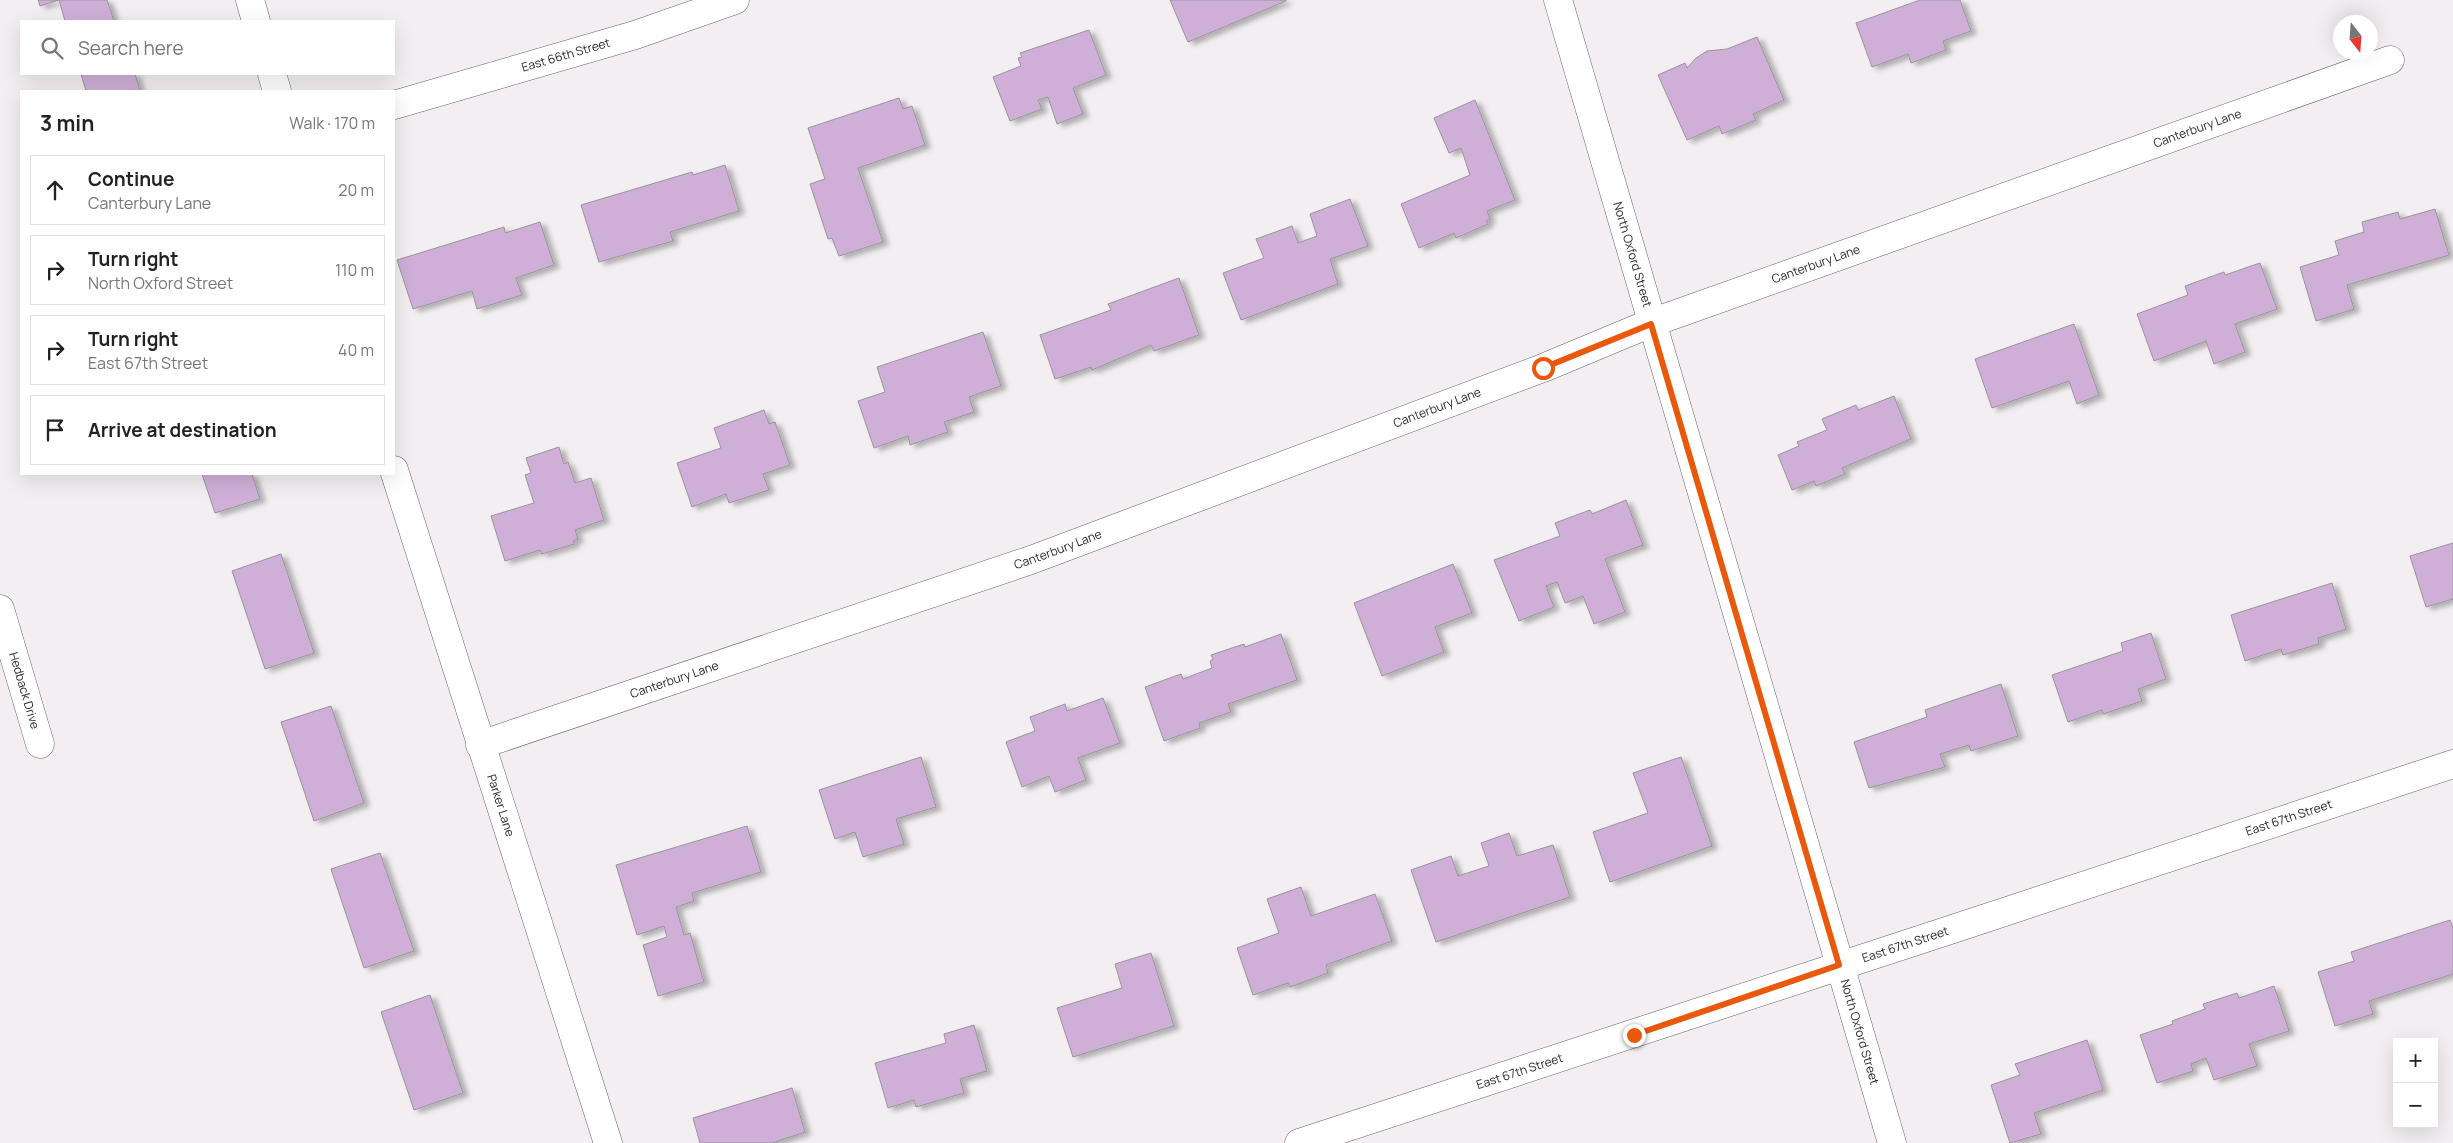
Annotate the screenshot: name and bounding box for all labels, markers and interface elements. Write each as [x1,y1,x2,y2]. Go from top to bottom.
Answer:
north arrow [2333,15,2378,60]
search box [20,20,395,75]
icon: search [38,34,66,62]
street label: East 66th Street [519,34,612,76]
text: Search here [78,35,184,61]
street label: Canterbury Lane [2151,105,2244,152]
text: 3 min [40,109,94,137]
text: Walk · 170 m [289,112,375,134]
text: Continue [88,166,174,192]
icon: ahead [41,176,69,204]
text: 20 m [338,179,374,201]
text: Canterbury Lane [88,192,211,214]
street label: North Oxford Street [1609,200,1656,309]
street label: Canterbury Lane [1769,240,1862,287]
text: Turn right [88,246,178,272]
icon: right [41,256,69,284]
text: 110 m [335,259,374,281]
text: North Oxford Street [88,272,233,294]
text: Turn right [88,326,178,352]
icon: right [41,336,69,364]
text: 40 m [338,339,374,361]
text: East 67th Street [88,352,208,374]
route start [1532,357,1555,380]
street label: Canterbury Lane [1391,383,1483,431]
icon: arrive [41,416,69,444]
text: Arrive at destination [88,417,277,443]
street label: Canterbury Lane [1012,525,1104,573]
street label: Hedback Drive [5,650,44,731]
street label: Canterbury Lane [628,656,721,702]
street label: Parker Lane [483,772,519,839]
street label: East 67th Street [2243,795,2334,840]
street label: East 67th Street [1860,922,1951,966]
street label: North Oxford Street [1837,977,1883,1087]
route end [1623,1024,1646,1047]
map controls [2393,1038,2438,1128]
button: + [2393,1038,2438,1083]
street label: East 67th Street [1474,1049,1565,1093]
button: − [2393,1083,2438,1128]

